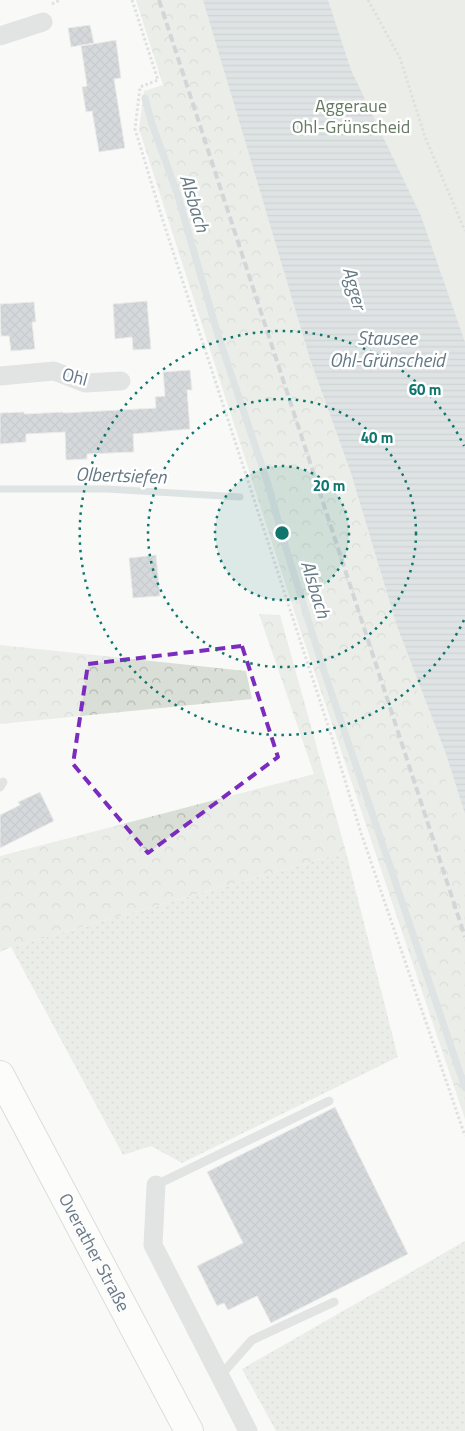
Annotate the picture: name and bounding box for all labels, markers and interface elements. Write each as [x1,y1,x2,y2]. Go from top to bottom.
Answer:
park label: Aggeraue Ohl-Grünscheid [292,92,410,140]
water label: Alsbach [173,170,218,236]
water label: Agger [336,263,376,314]
water label: Stausee Ohl-Grünscheid [329,323,447,374]
street label: Ohl [59,360,91,393]
text: 60 m [409,378,441,401]
text: 40 m [361,426,393,449]
water label: Olbertsiefen [75,458,168,491]
text: 20 m [313,474,345,497]
centre of rings [273,524,291,542]
water label: Alsbach [294,556,339,622]
street label: Overather Straße [52,1188,137,1316]

